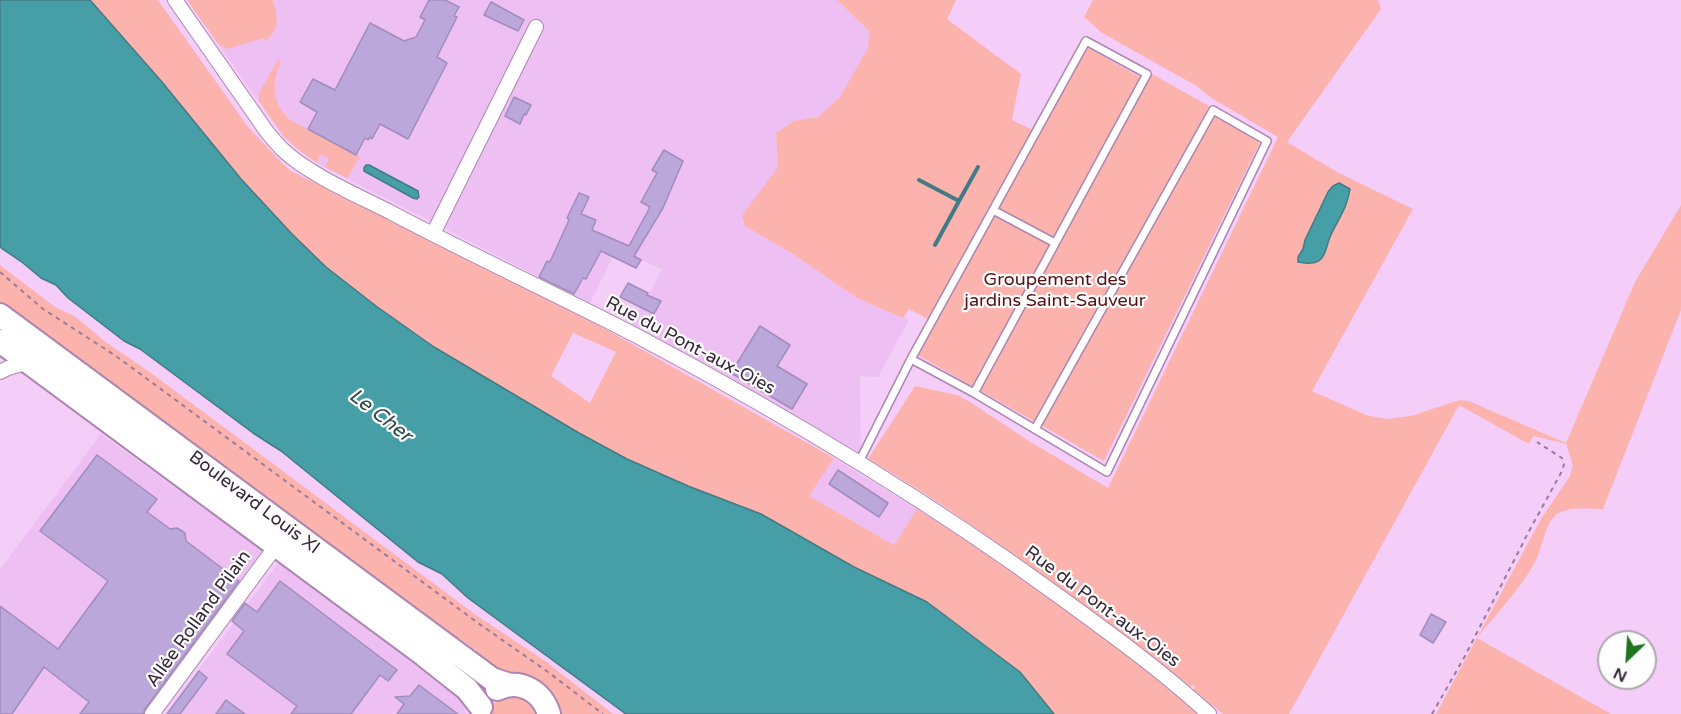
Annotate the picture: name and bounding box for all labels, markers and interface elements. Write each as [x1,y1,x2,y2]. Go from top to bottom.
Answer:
park label: Groupement des jardins Saint-Sauveur [964,269,1146,312]
street label: Rue du Pont-aux-Oies [602,292,778,400]
water label: Le Cher [344,384,416,448]
street label: Boulevard Louis XI [184,447,324,559]
street label: Rue du Pont-aux-Oies [1020,542,1184,672]
street label: Allée Rolland Pilain [142,546,256,692]
north arrow [1597,630,1657,690]
text: N [1610,663,1630,686]

